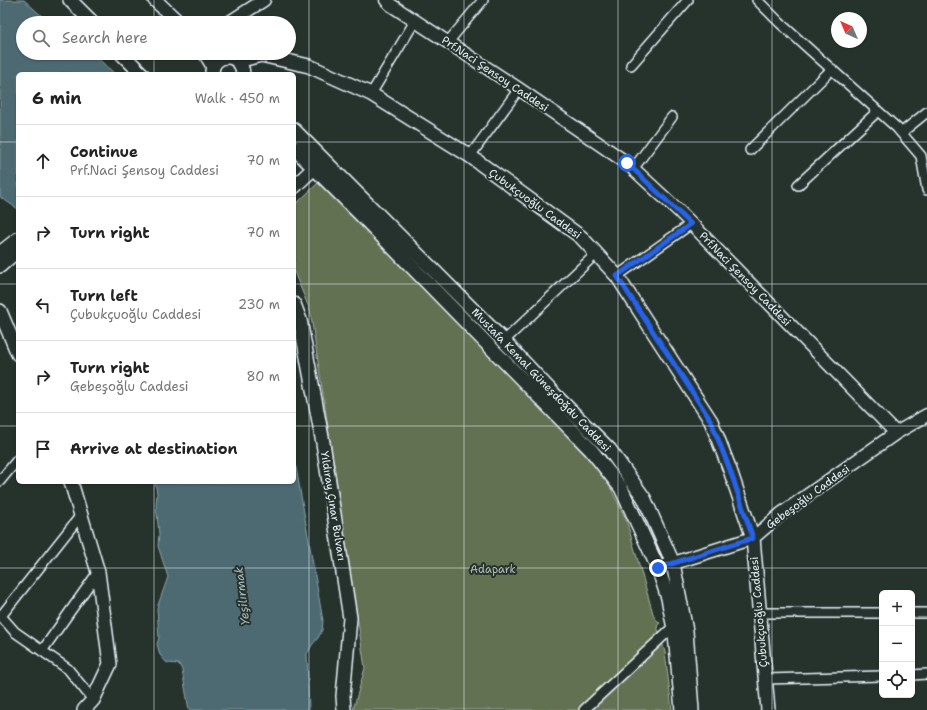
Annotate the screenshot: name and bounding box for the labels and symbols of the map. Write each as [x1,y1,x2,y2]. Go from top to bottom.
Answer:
north arrow [831,12,867,48]
street label: Prf.Naci Şensoy Caddesi [439,33,551,115]
route start [618,154,636,172]
street label: Çubukçuoğlu Caddesi [486,165,584,243]
street label: Prf.Naci Şensoy Caddesi [696,228,794,330]
street label: Mustafa Kemal Güneşdoğdu Caddesi [468,305,614,455]
street label: Yıldıray Çınar Bulvarı [317,450,349,562]
street label: Gebeşoğlu Caddesi [763,461,853,533]
street label: Çubukçuoğlu Caddesi [747,556,771,668]
route end [649,559,667,577]
park label: Adapark [470,562,516,577]
water label: Yeşilırmak [230,566,254,626]

